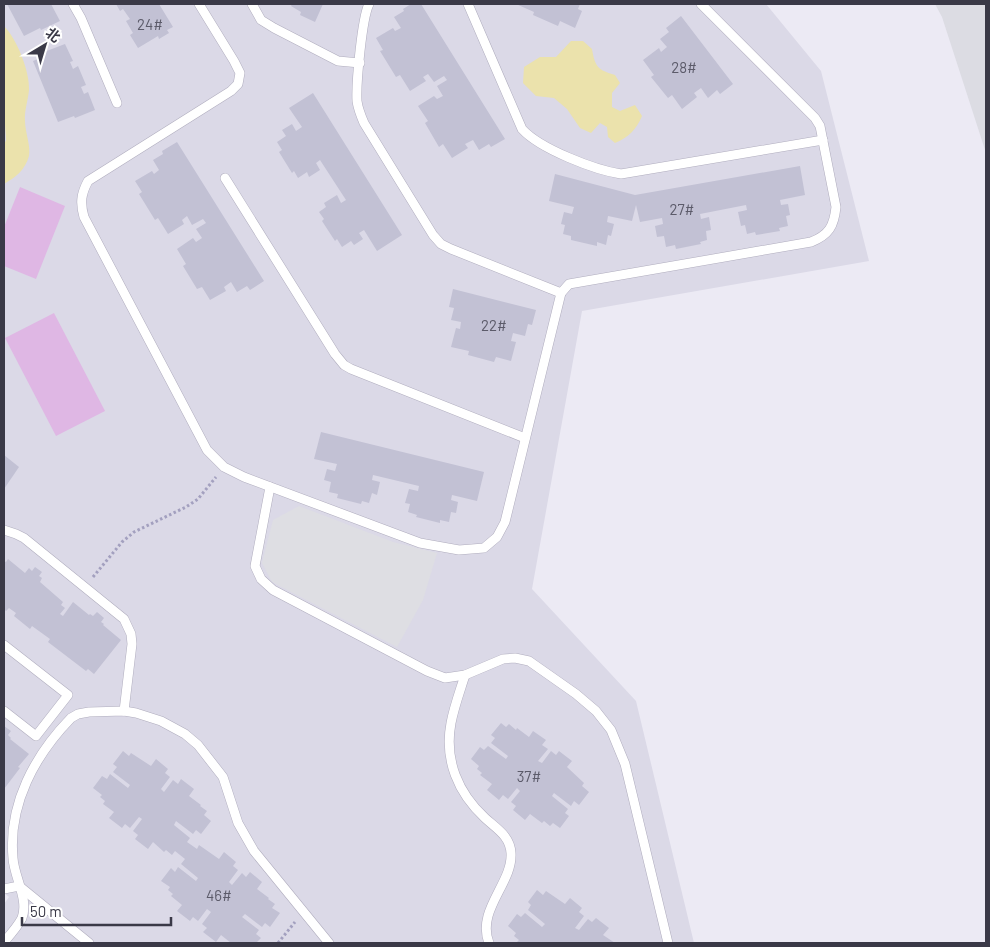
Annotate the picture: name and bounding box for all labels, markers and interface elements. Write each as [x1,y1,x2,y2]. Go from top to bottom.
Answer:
house number: 24# [137,15,163,33]
north arrow [20,20,70,70]
text: 北 [43,23,64,45]
house number: 28# [671,58,697,76]
house number: 27# [669,200,695,218]
house number: 22# [481,316,507,334]
house number: 37# [517,767,541,785]
house number: 46# [206,886,232,904]
scale bar [22,894,171,926]
text: 50 m [30,902,62,920]

